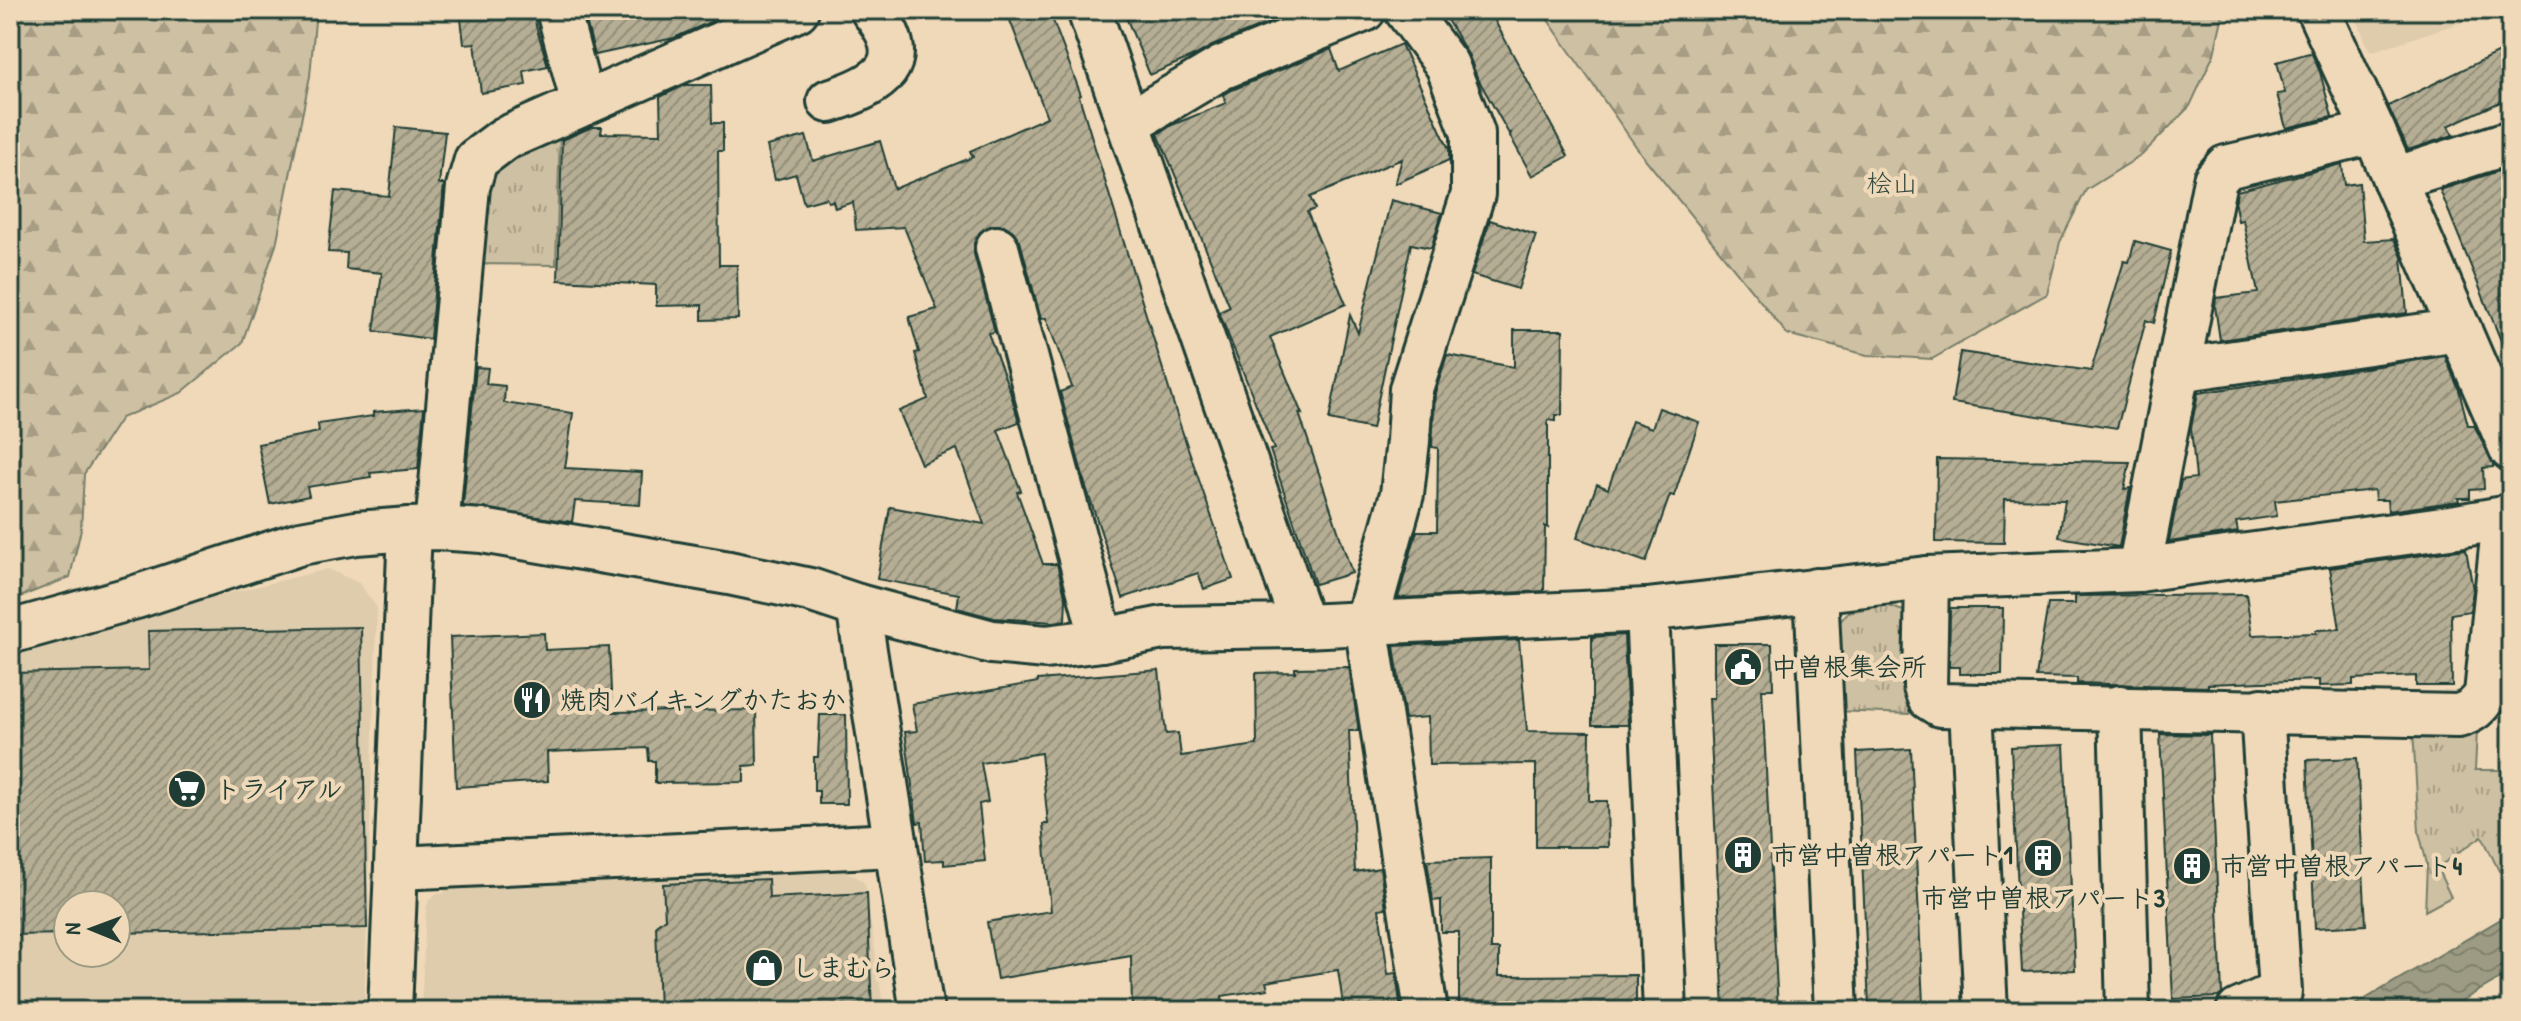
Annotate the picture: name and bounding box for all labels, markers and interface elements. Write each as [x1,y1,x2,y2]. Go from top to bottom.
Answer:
park label: 桧山 [1866,165,1918,200]
public building icon: 中曽根集会所 [1722,646,1764,688]
place label: 中曽根集会所 [1771,649,1927,684]
restaurant icon: 焼肉バイキングかたおか [511,679,553,721]
place label: 焼肉バイキングかたおか [560,682,846,717]
supermarket icon: トライアル [166,768,208,810]
place label: トライアル [215,771,343,806]
building icon: 市営中曽根アパート1 [1722,834,1764,876]
place label: 市営中曽根アパート1 [1771,837,2013,872]
building icon: 市営中曽根アパート3 [2022,837,2064,879]
building icon: 市営中曽根アパート4 [2171,845,2213,887]
place label: 市営中曽根アパート4 [2220,848,2462,883]
place label: 市営中曽根アパート3 [1921,880,2165,915]
north arrow [52,889,132,969]
text: N [57,922,87,935]
shop icon: しまむら [743,947,785,989]
place label: しまむら [792,950,896,985]

